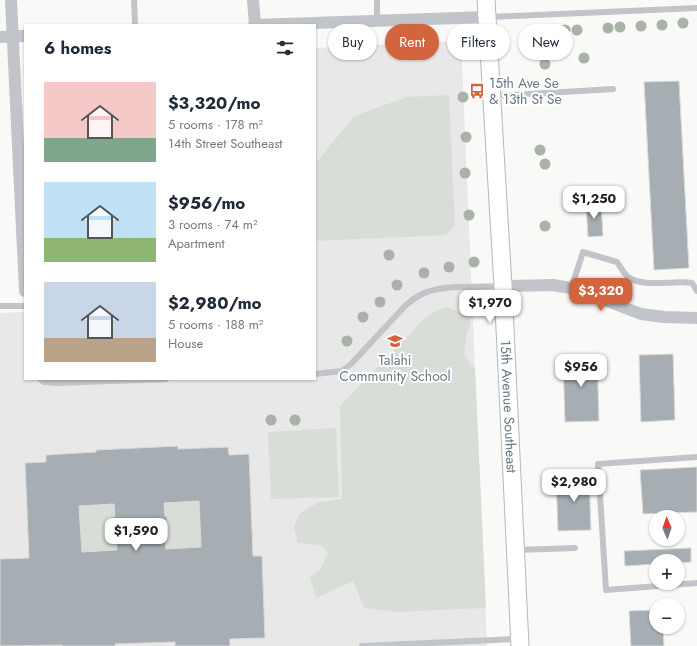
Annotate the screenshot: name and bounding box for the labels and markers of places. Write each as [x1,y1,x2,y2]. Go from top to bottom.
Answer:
place label: 15th Ave Se & 13th St Se [489,73,562,109]
bus stop icon: 15th Ave Se & 13th St Se [468,82,486,100]
pin: $1,250 [561,186,627,220]
pin: $3,320 [568,278,634,312]
pin: $1,970 [457,290,523,324]
school or university icon: Talahi Community School [386,332,404,350]
place label: Talahi Community School [339,350,451,386]
pin: $956 [557,354,605,388]
pin: $2,980 [541,469,607,503]
pin: $1,590 [103,518,169,552]

